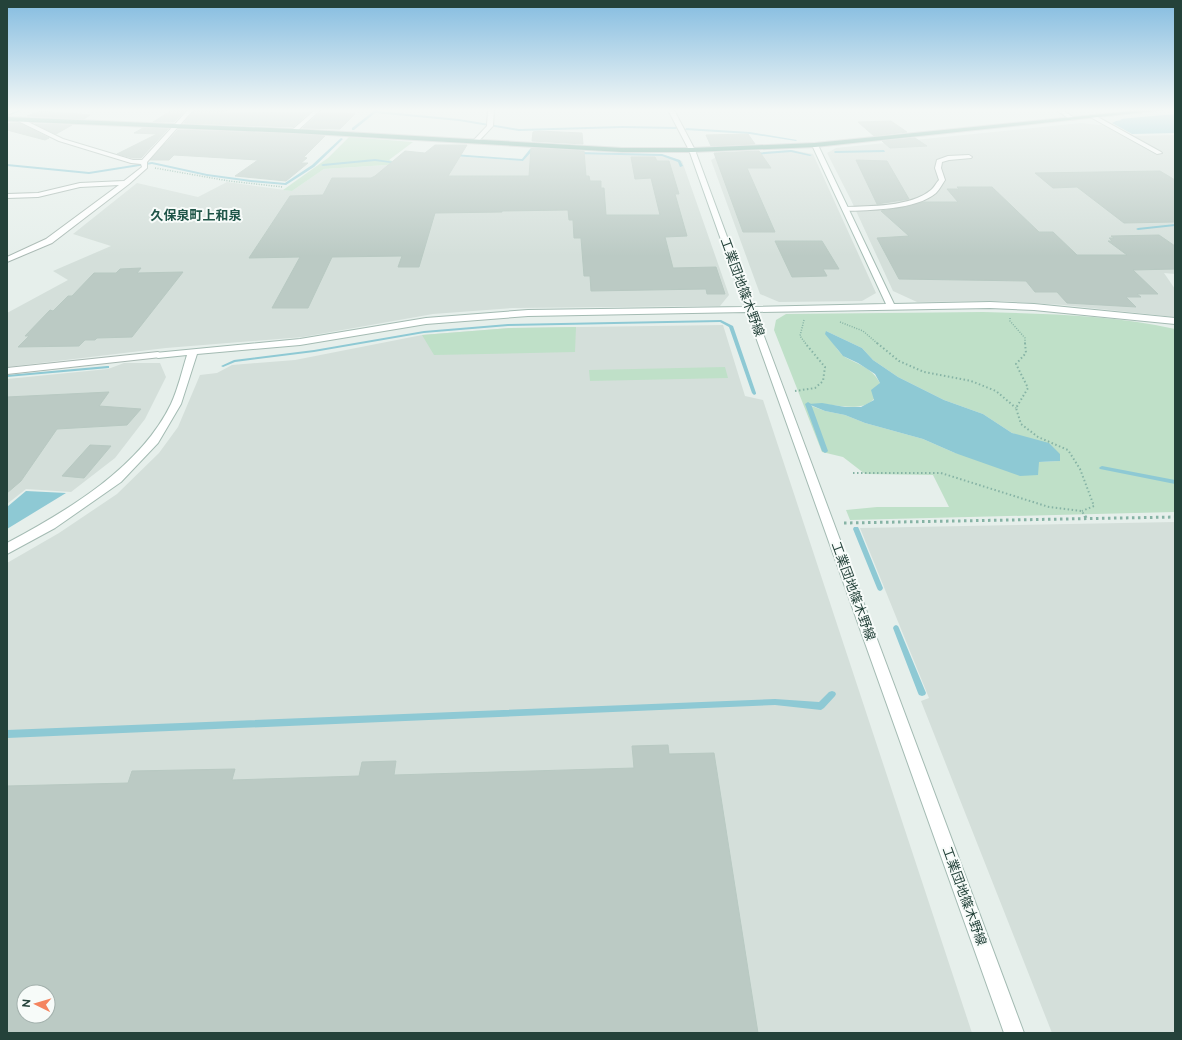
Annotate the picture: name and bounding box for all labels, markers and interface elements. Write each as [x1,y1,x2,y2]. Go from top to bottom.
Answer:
district label: 久保泉町上和泉 [150,208,242,223]
street label: 工業団地篠木野線 [718,236,767,339]
street label: 工業団地篠木野線 [829,540,878,643]
street label: 工業団地篠木野線 [940,845,989,948]
north arrow [16,984,56,1024]
text: N [20,998,33,1008]

